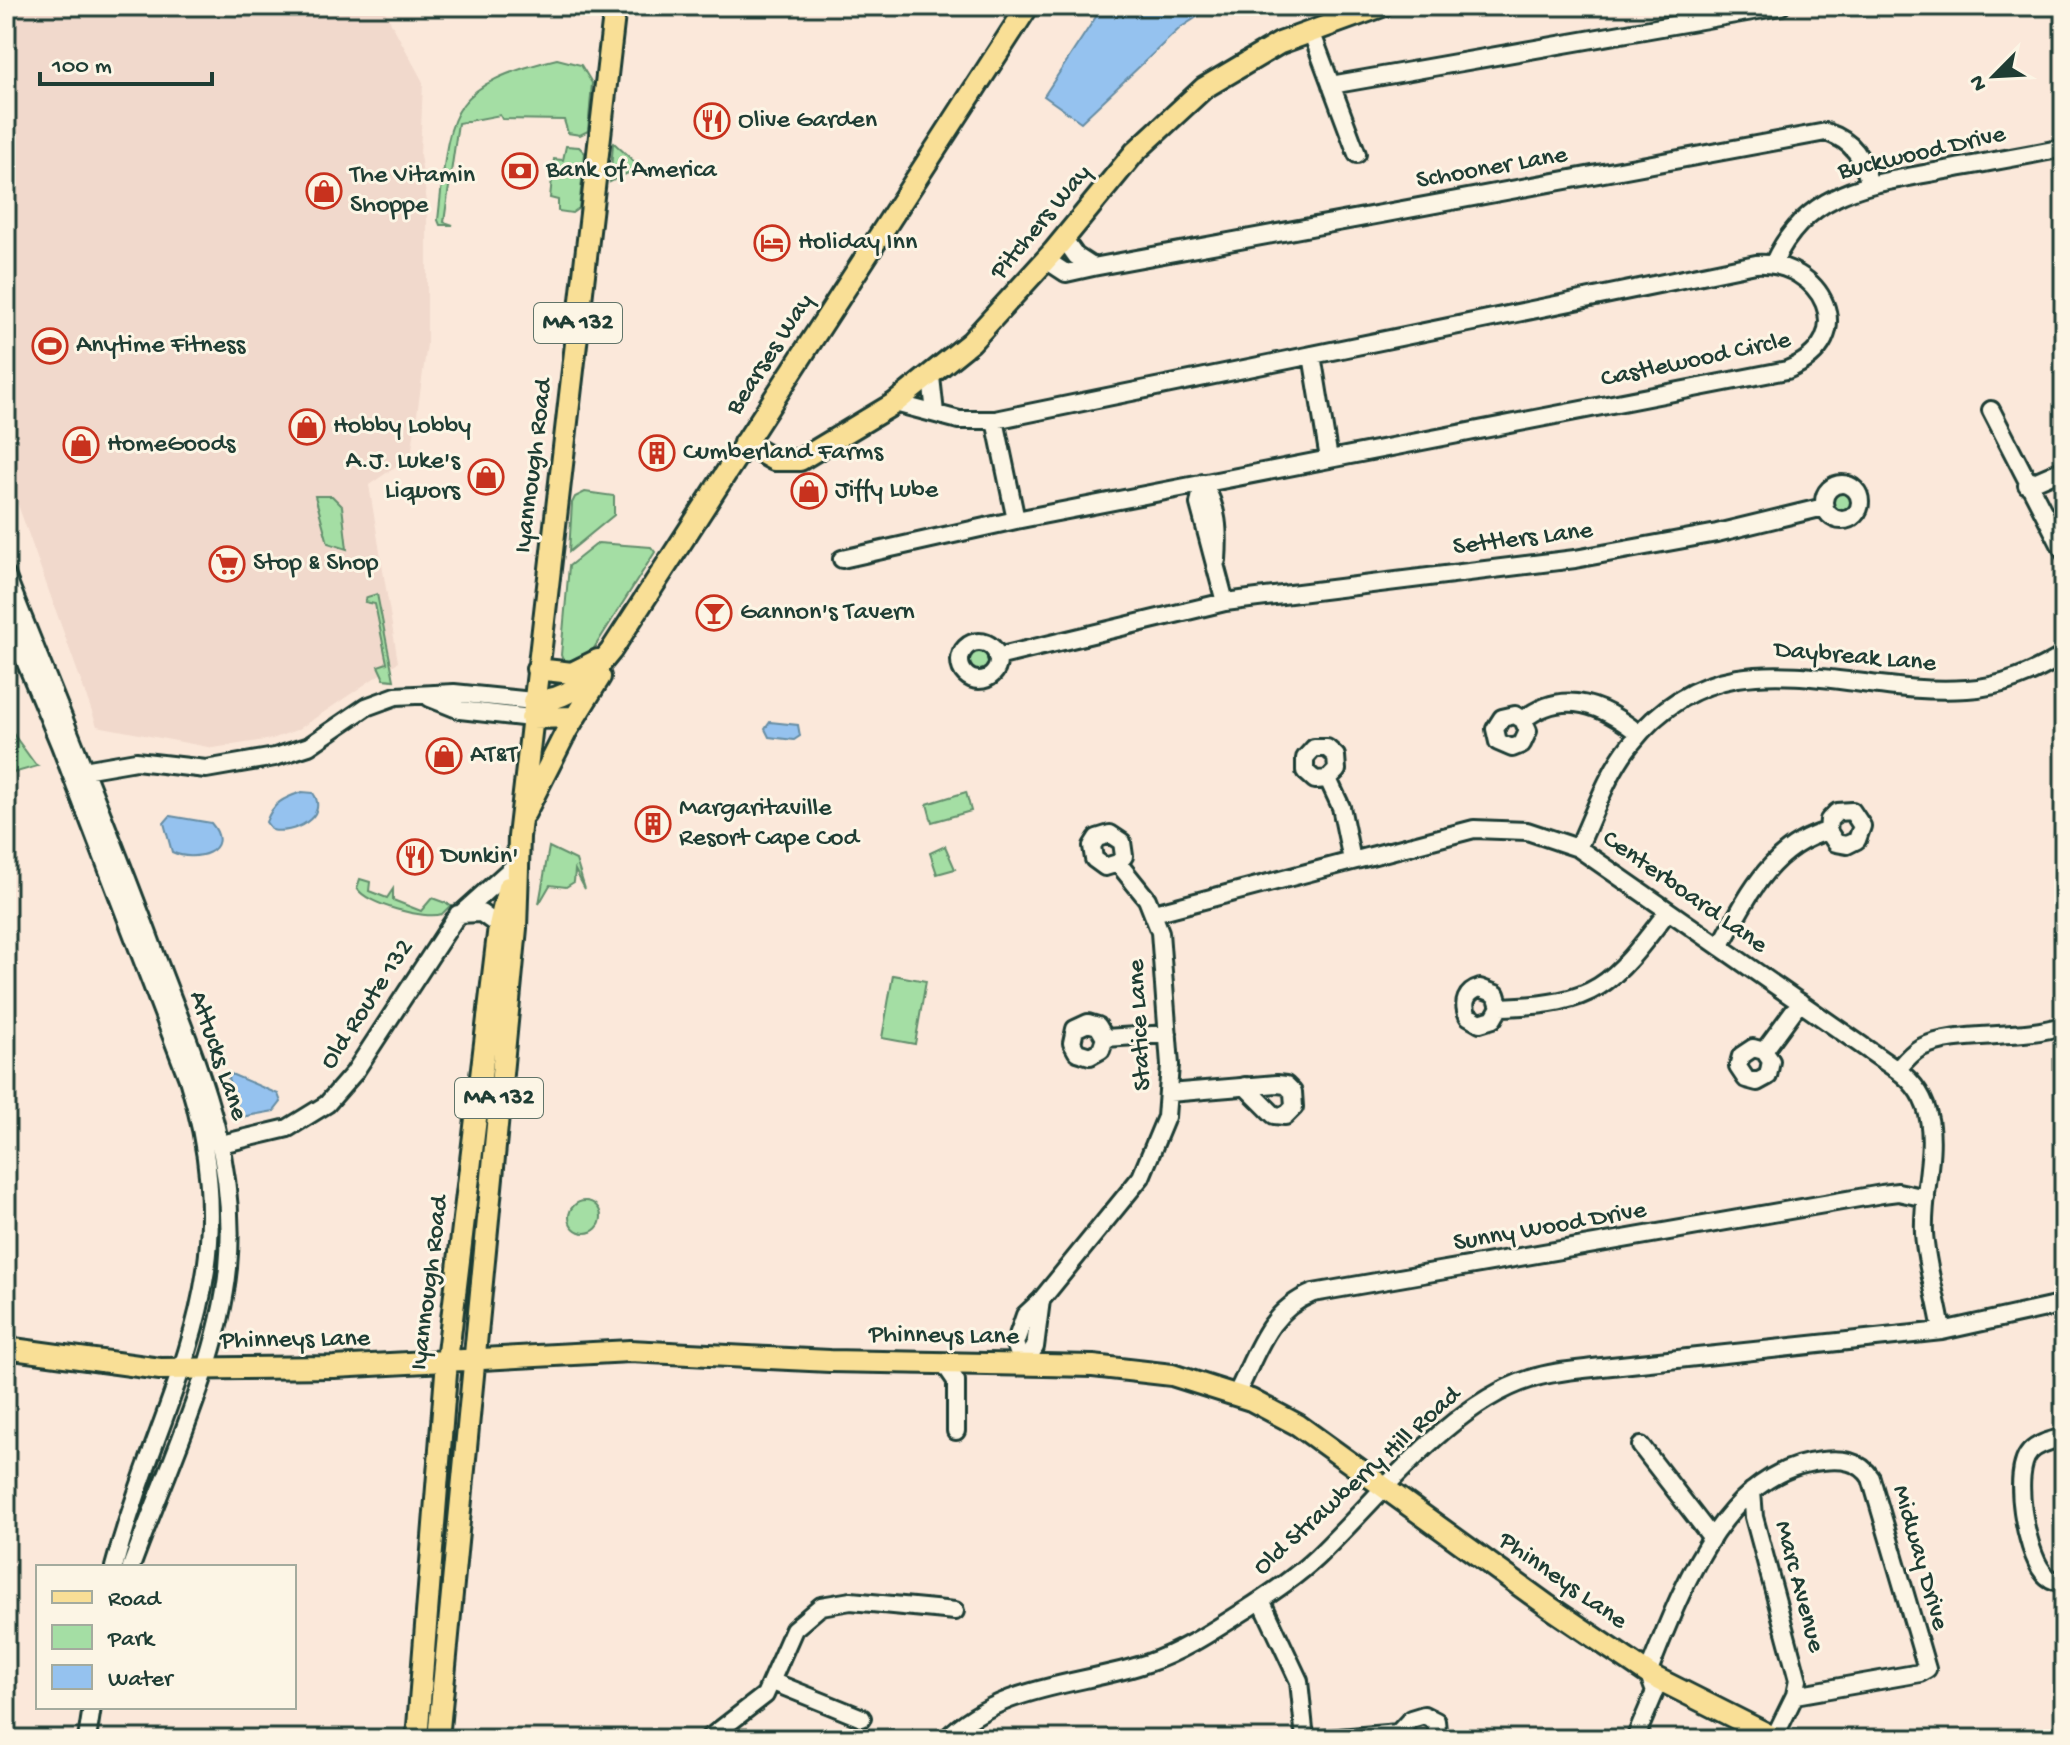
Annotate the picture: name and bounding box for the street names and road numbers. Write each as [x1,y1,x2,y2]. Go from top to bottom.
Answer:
street label: Buckwood Drive [1834,120,2009,189]
street label: Schooner Lane [1414,140,1570,198]
street label: Pitchers Way [984,159,1099,288]
street label: Bearses Way [720,288,822,422]
road number: MA 132 [534,303,622,343]
street label: Castlewood Circle [1598,326,1794,396]
street label: Iyannough Road [509,375,561,555]
street label: Settlers Lane [1451,516,1595,564]
street label: Daybreak Lane [1771,635,1938,681]
street label: Centerboard Lane [1595,824,1773,962]
street label: Old Route 132 [314,934,422,1076]
street label: Statice Lane [1122,958,1160,1091]
street label: Attucks Lane [180,987,254,1125]
road number: MA 132 [455,1078,543,1118]
street label: Iyannough Road [405,1192,457,1372]
street label: Sunny Wood Drive [1451,1196,1649,1260]
street label: Phinneys Lane [868,1320,1020,1354]
street label: Phinneys Lane [219,1324,371,1358]
street label: Old Strawberry Hill Road [1248,1379,1469,1583]
street label: Midway Drive [1884,1482,1955,1634]
street label: Marc Avenue [1766,1518,1831,1657]
street label: Phinneys Lane [1491,1526,1633,1638]

